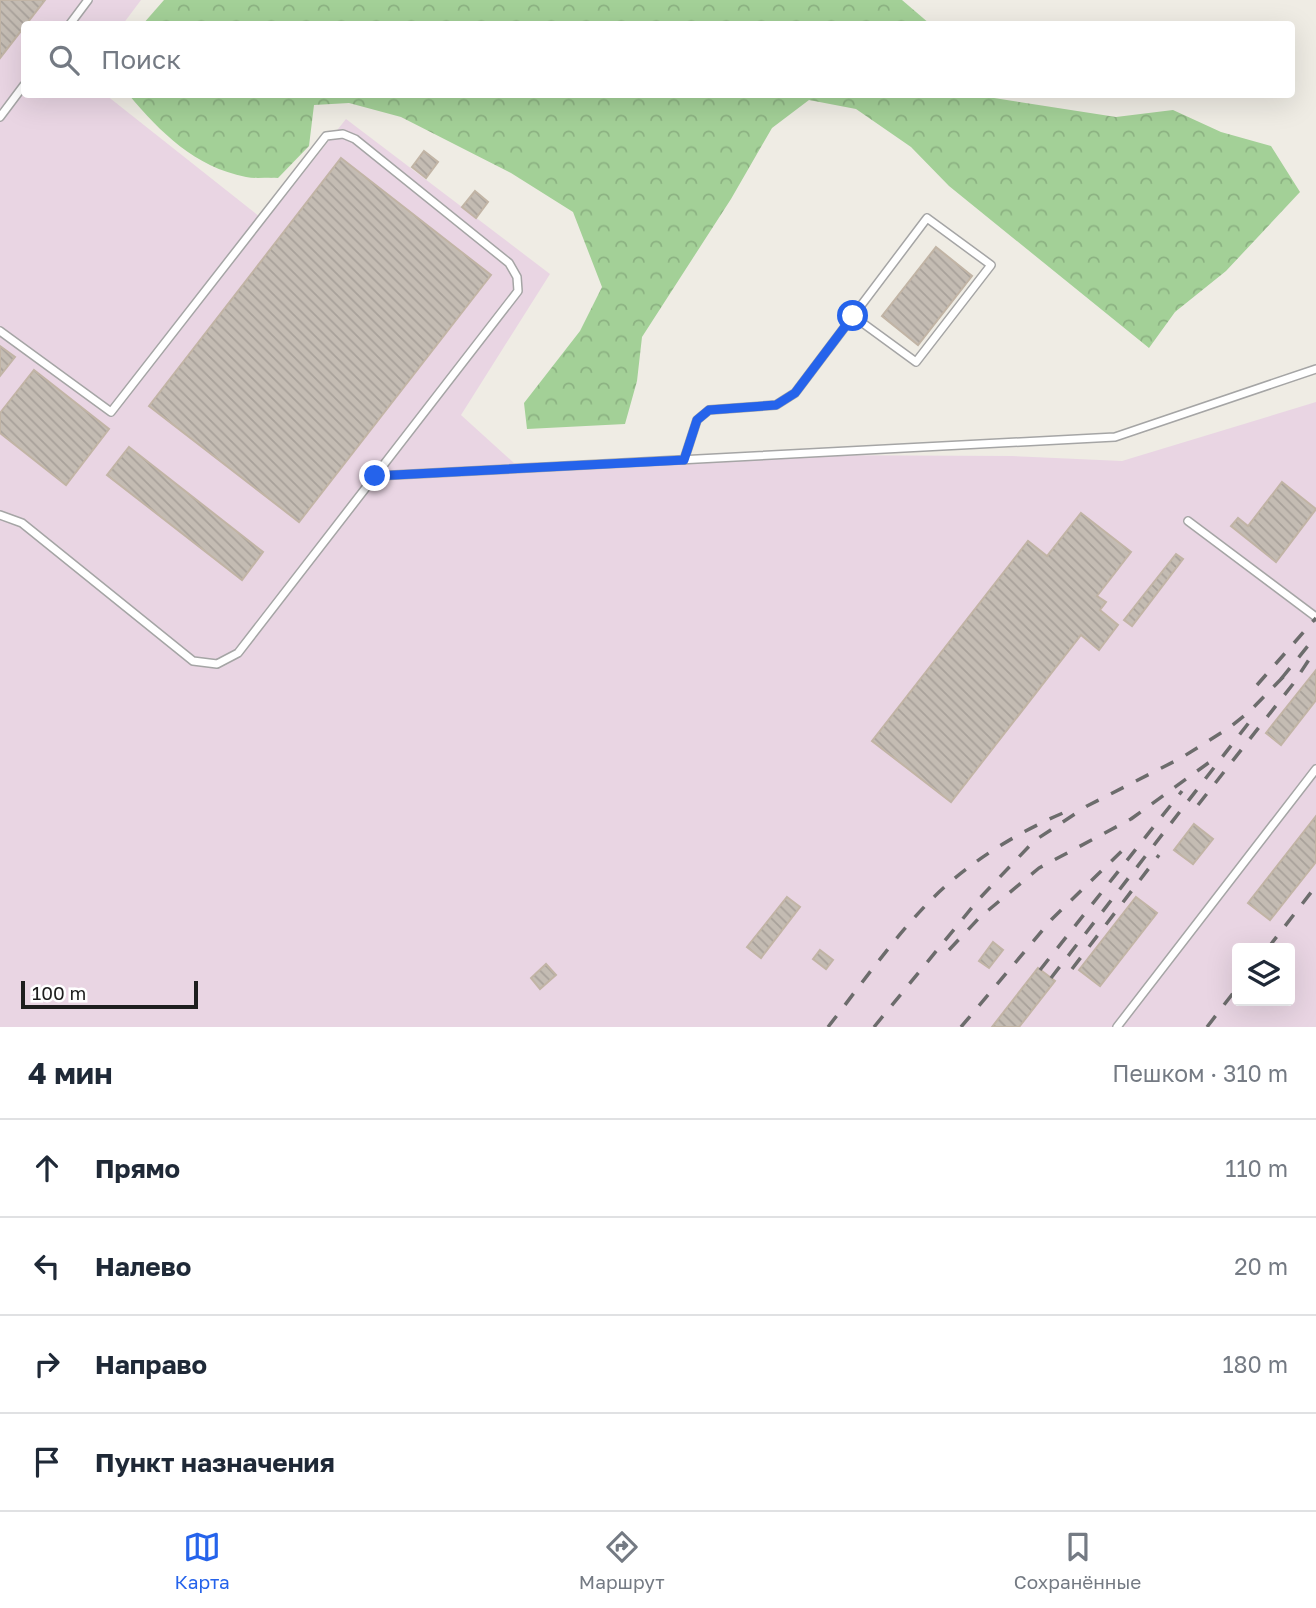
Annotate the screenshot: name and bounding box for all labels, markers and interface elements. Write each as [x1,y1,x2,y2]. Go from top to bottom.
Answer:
search box [21,21,1295,98]
icon: search [45,41,83,79]
text: Поиск [101,44,181,75]
route start [837,300,868,331]
route end [359,460,390,491]
map controls [1232,943,1295,1006]
button: layers [1232,943,1295,1006]
scale bar [21,978,198,1010]
text: 100 m [32,981,86,1004]
text: 4 мин [28,1055,112,1091]
text: Пешком · 310 m [1112,1059,1288,1087]
icon: ahead [28,1149,66,1187]
text: Прямо [95,1153,180,1184]
text: 110 m [1225,1154,1288,1182]
icon: left [28,1247,66,1285]
text: Налево [95,1251,191,1282]
text: 20 m [1234,1252,1288,1280]
icon: right [28,1345,66,1383]
text: Направо [95,1349,207,1380]
text: 180 m [1222,1350,1288,1378]
icon: arrive [28,1443,66,1481]
text: Пункт назначения [95,1447,335,1478]
tab: Карта [175,1528,230,1593]
tab: Маршрут [579,1528,665,1593]
tab: Сохранённые [1014,1528,1141,1593]

